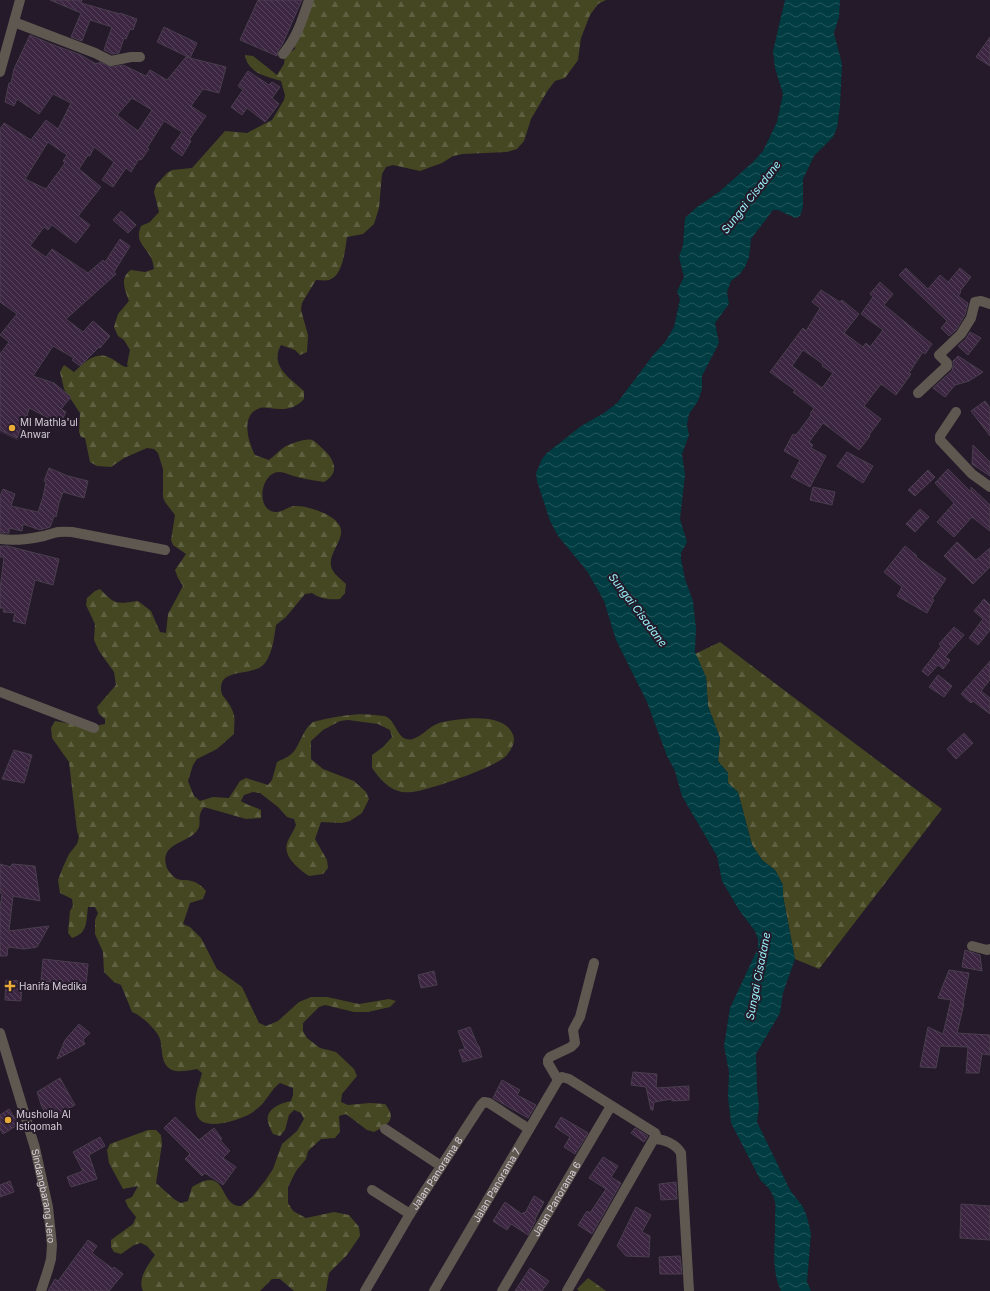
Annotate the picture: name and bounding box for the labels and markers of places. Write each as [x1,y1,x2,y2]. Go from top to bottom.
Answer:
place label: MI Mathla'ul Anwar [20,416,78,440]
marker: MI Mathla'ul Anwar [7,423,17,433]
marker: Hanifa Medika [4,980,16,992]
place label: Hanifa Medika [19,980,87,992]
place label: Musholla Al Istiqomah [16,1108,71,1132]
marker: Musholla Al Istiqomah [3,1115,13,1125]

